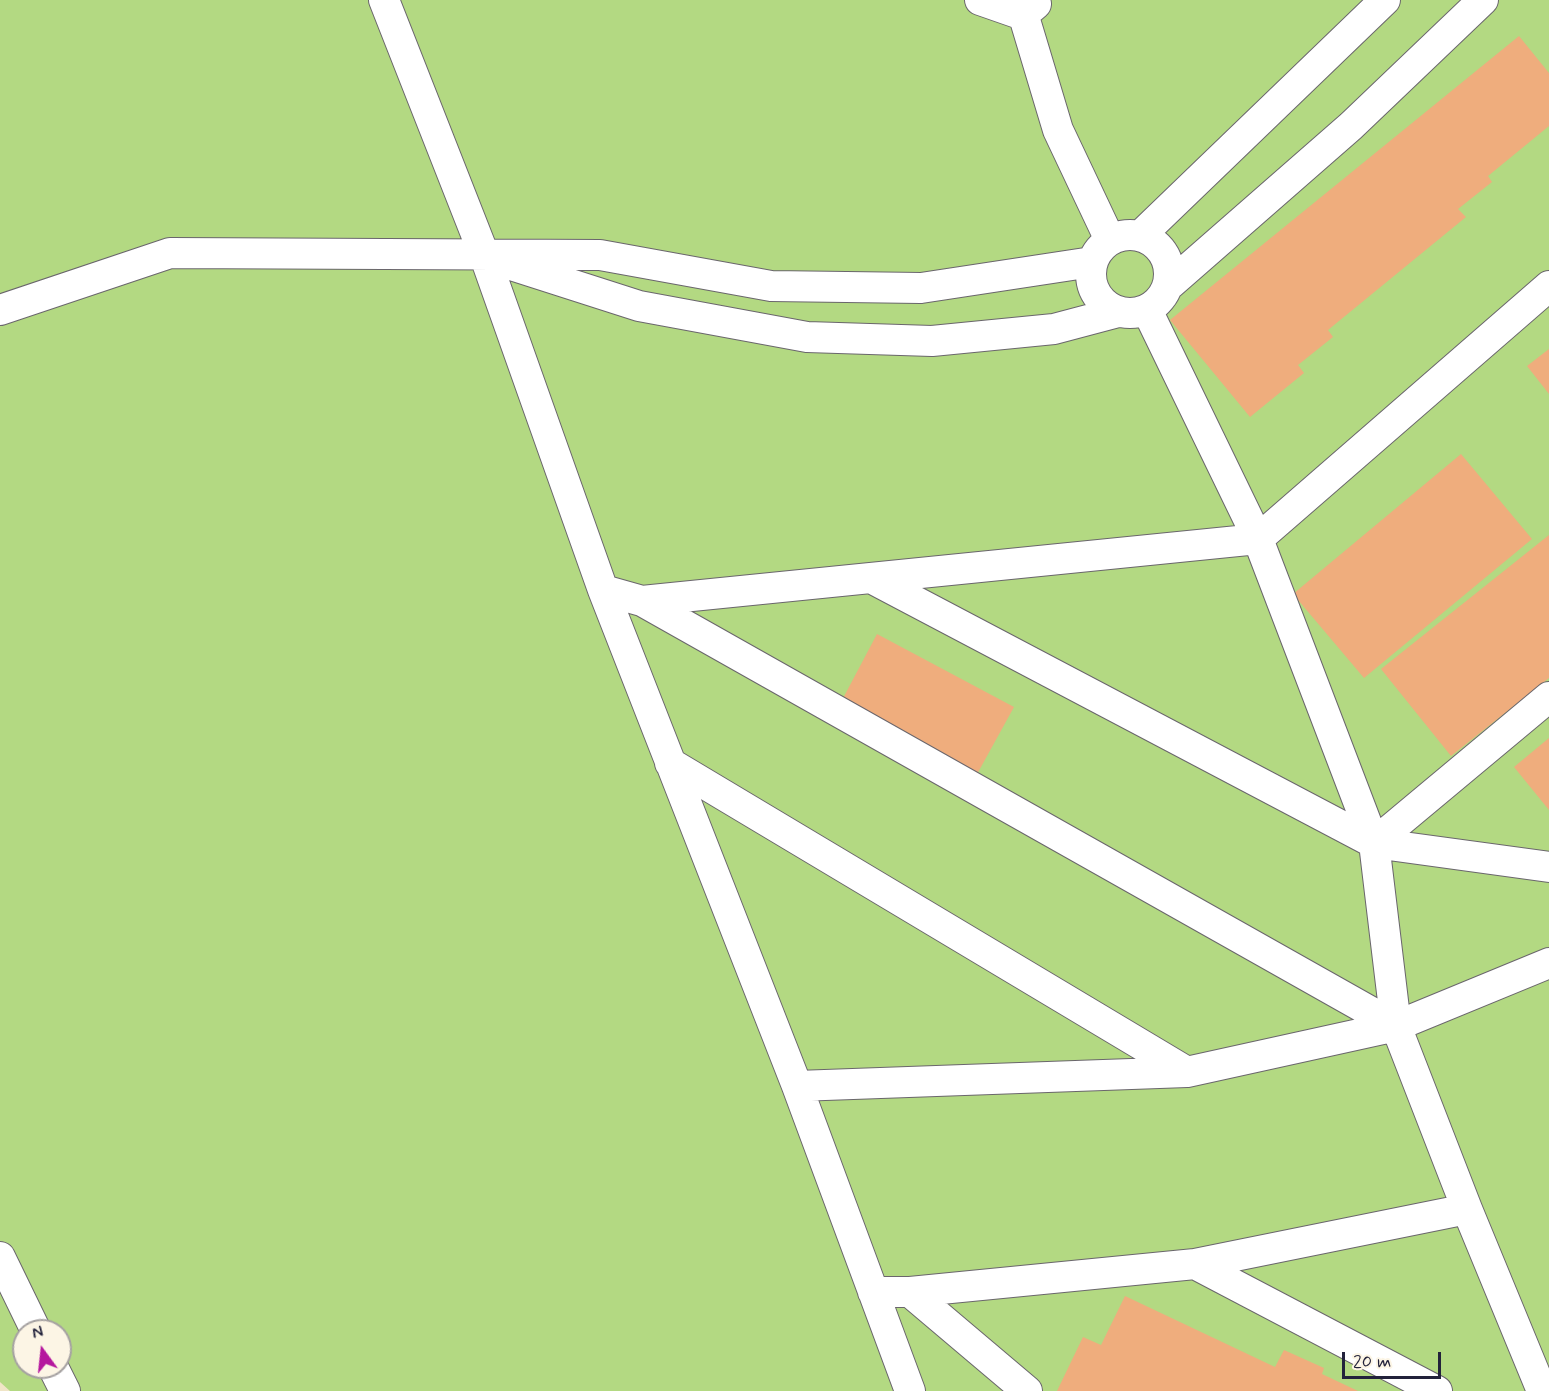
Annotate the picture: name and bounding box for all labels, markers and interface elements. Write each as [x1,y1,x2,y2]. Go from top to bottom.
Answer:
north arrow [12,1319,72,1379]
text: N [30,1322,46,1345]
scale bar [1345,1340,1444,1378]
text: 20 m [1353,1350,1391,1374]

